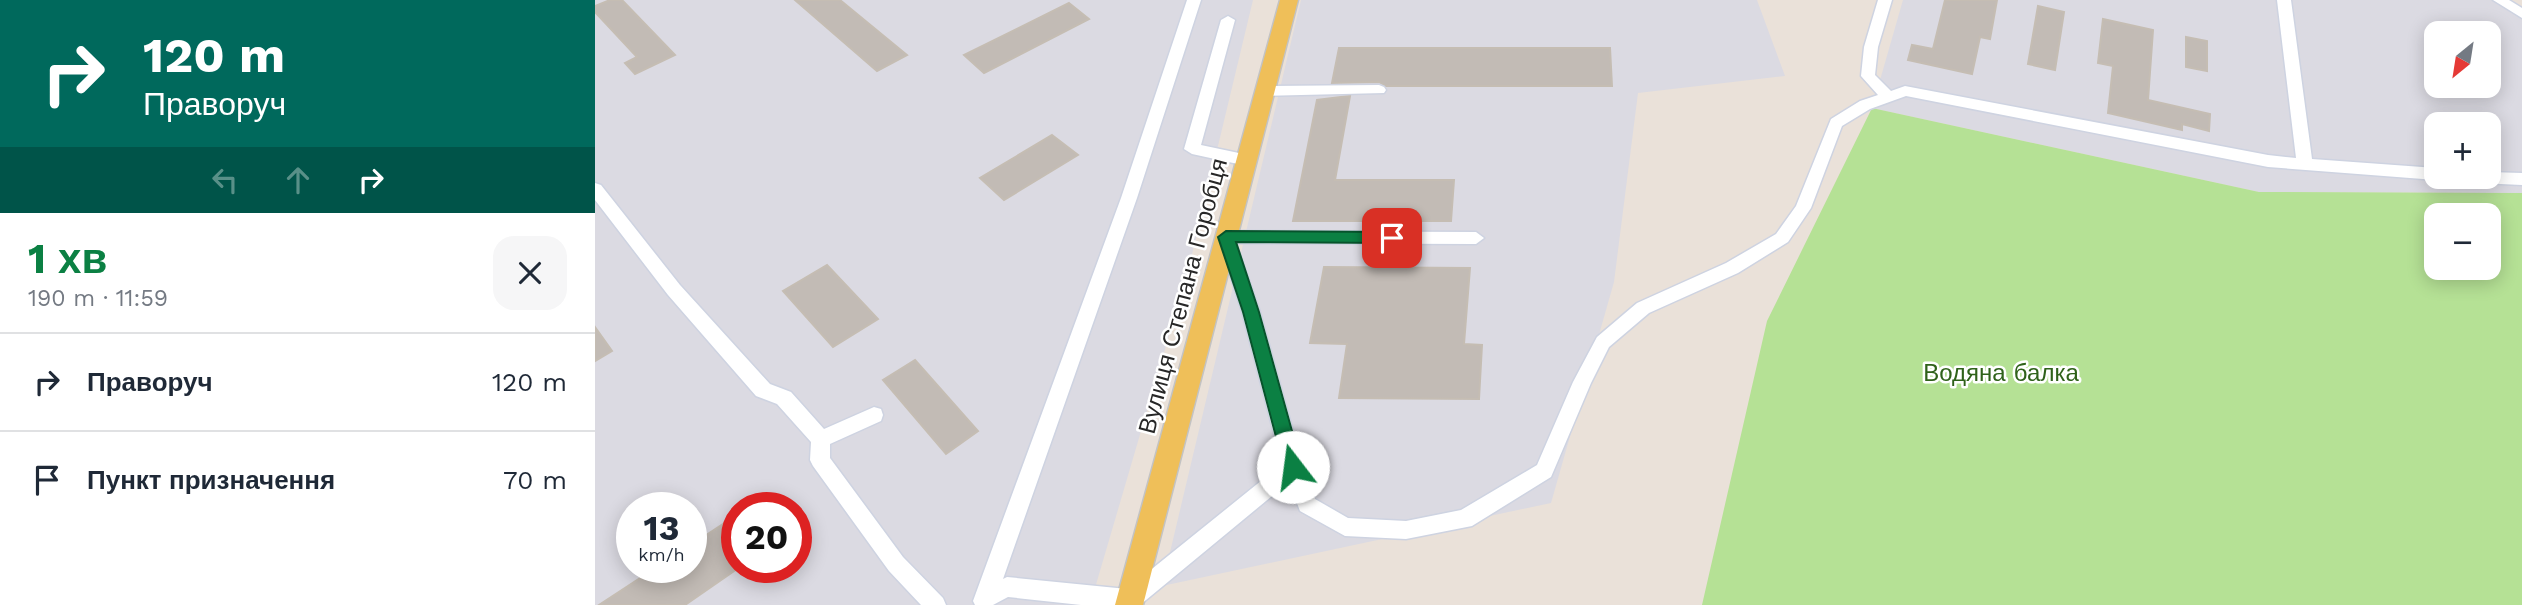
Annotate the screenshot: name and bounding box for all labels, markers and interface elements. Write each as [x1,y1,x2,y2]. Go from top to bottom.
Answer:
north arrow [2424,21,2501,98]
map controls [2424,21,2501,280]
text: 120 m [143,26,285,84]
icon: right [28,28,119,119]
text: Праворуч [143,85,286,123]
button: + [2424,112,2501,189]
street label: Вулиця Степана Горобця [1133,155,1233,437]
icon: left [206,161,244,199]
icon: ahead [279,161,317,199]
icon: right [352,161,390,199]
button: − [2424,203,2501,280]
pin [1362,208,1422,268]
icon: arrive [1373,219,1411,257]
text: 1 хв [28,234,107,283]
button: close [493,236,567,310]
text: 190 m · 11:59 [28,285,168,312]
park label: Водяна балка [1923,359,2079,387]
icon: right [28,363,66,401]
text: Праворуч [87,367,213,397]
text: 120 m [492,367,567,397]
position arrow [1256,430,1330,504]
icon: arrive [28,461,66,499]
text: Пункт призначення [87,465,335,495]
text: 70 m [503,465,567,495]
speed limit sign: 20 [721,492,812,583]
text: 13 [644,507,679,549]
text: km/h [638,544,685,565]

